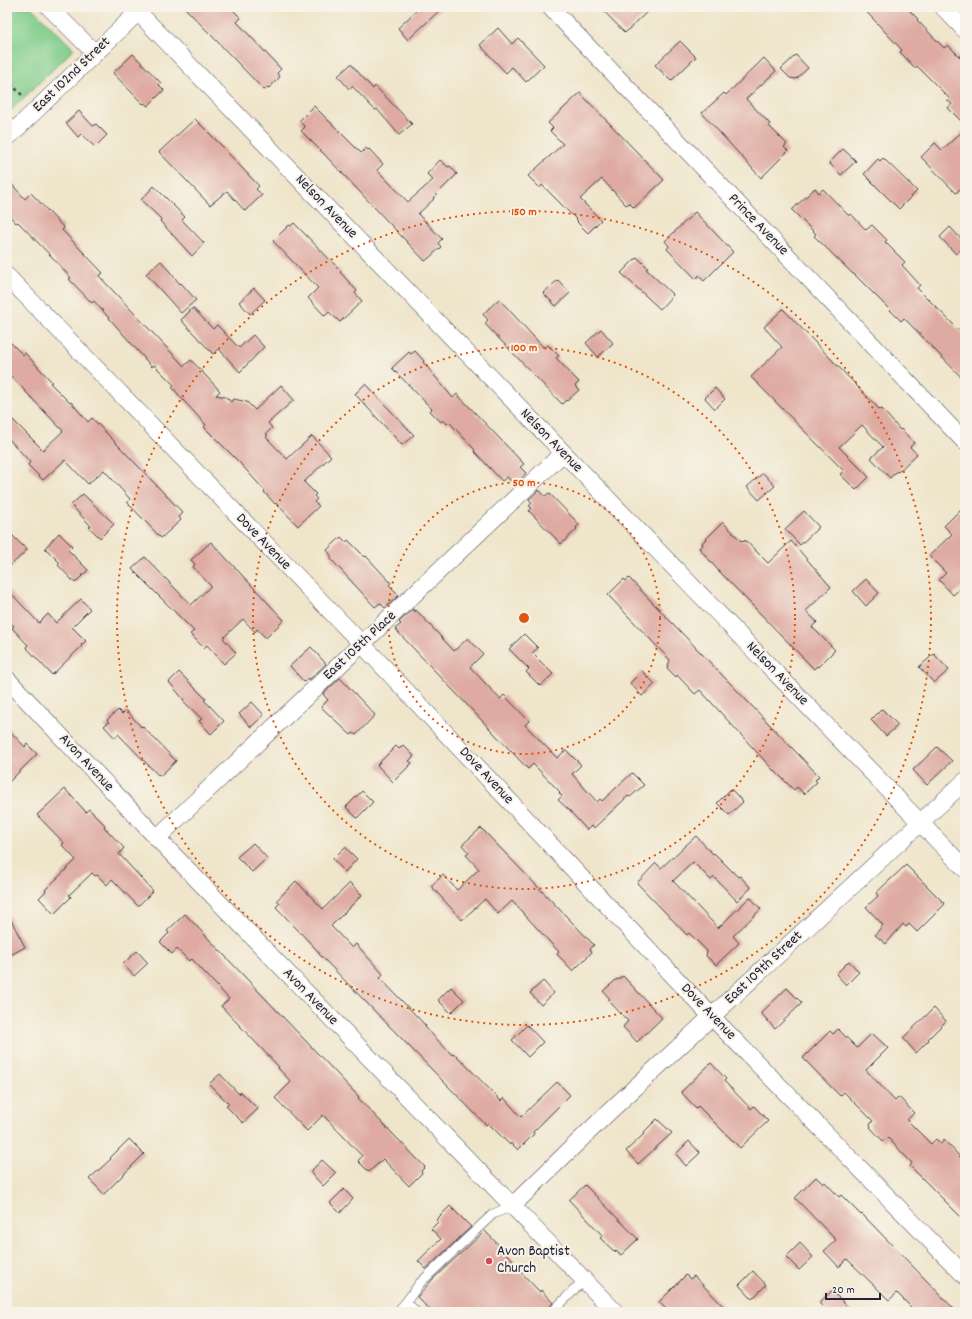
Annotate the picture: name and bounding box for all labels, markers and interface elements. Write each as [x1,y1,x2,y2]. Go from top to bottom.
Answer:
street label: East 102nd Street [28,32,116,118]
street label: Nelson Avenue [290,170,363,244]
street label: Prince Avenue [723,189,794,261]
text: 150 m [511,204,537,221]
text: 100 m [511,340,537,357]
street label: Nelson Avenue [515,404,588,478]
text: 50 m [512,475,536,492]
street label: Dove Avenue [230,509,296,576]
street label: East 105th Place [318,606,402,686]
centre of rings [517,611,531,625]
street label: Nelson Avenue [741,637,814,711]
street label: Avon Avenue [53,729,119,797]
street label: Dove Avenue [453,742,519,810]
street label: East 109th Street [720,926,808,1010]
street label: Avon Avenue [277,963,343,1031]
street label: Dove Avenue [675,979,741,1046]
place label: Avon Baptist Church [497,1241,570,1280]
marker: Avon Baptist Church [484,1256,494,1266]
scale bar [826,1275,880,1301]
text: 20 m [832,1282,855,1299]

